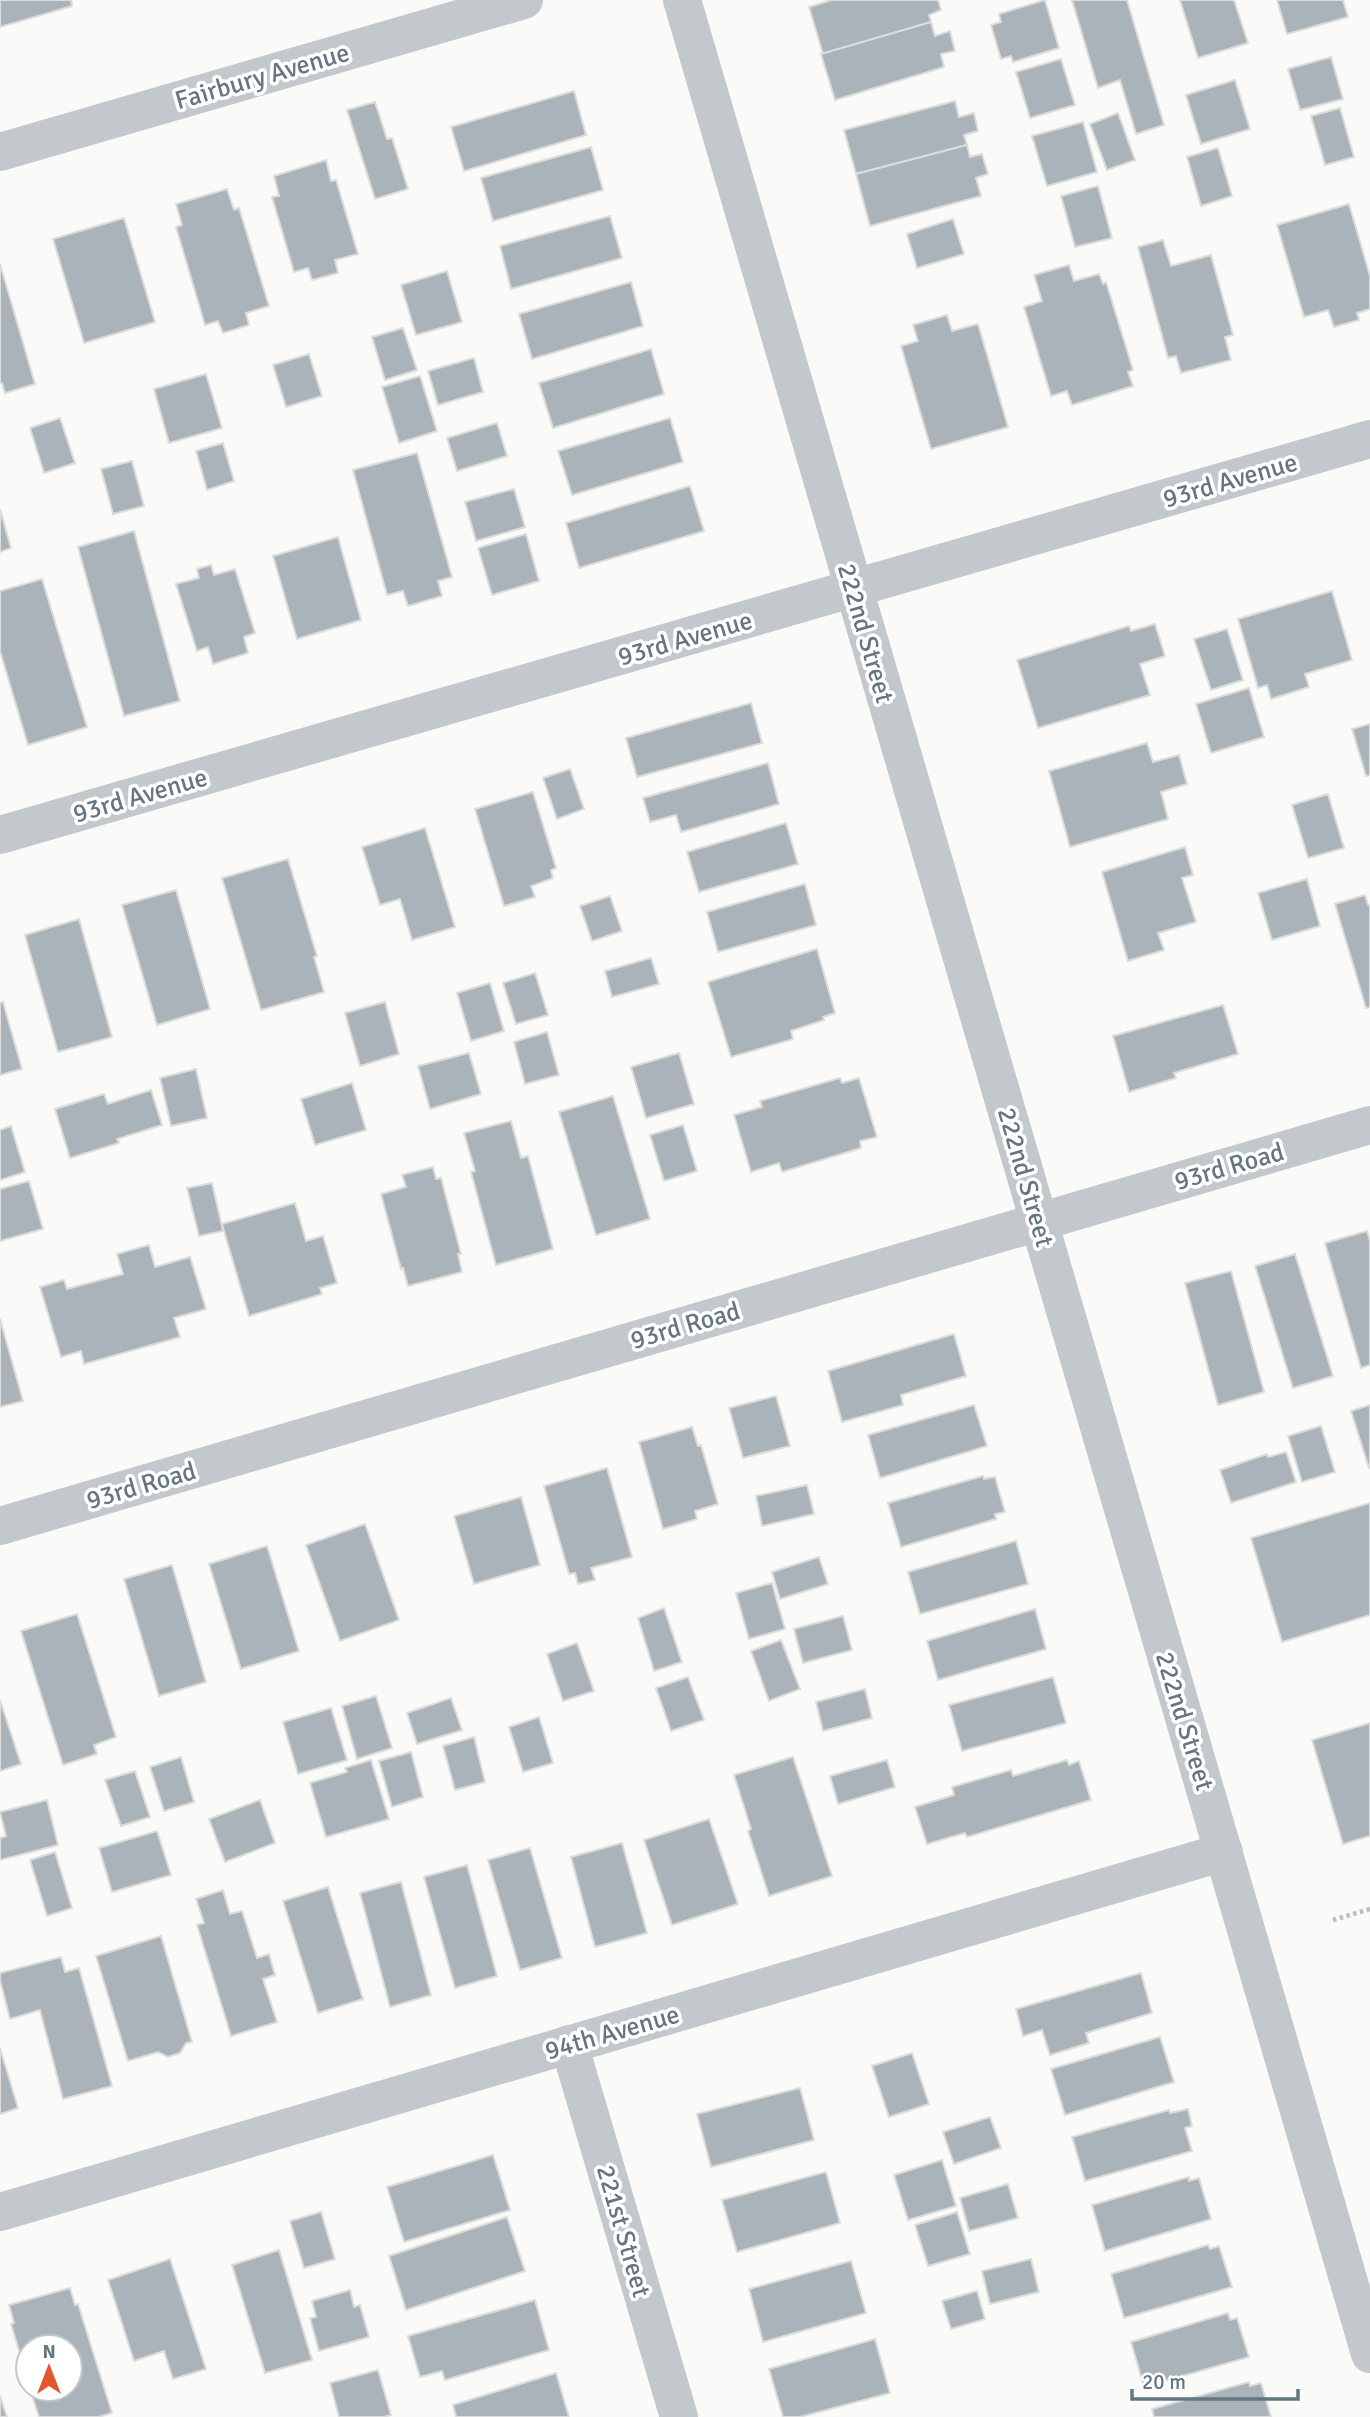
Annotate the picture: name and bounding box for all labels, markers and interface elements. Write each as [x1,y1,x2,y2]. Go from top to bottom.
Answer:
street label: Fairbury Avenue [171,37,353,117]
street label: 93rd Avenue [1159,447,1301,515]
street label: 222nd Street [830,560,900,707]
street label: 93rd Avenue [614,605,756,673]
street label: 93rd Avenue [69,762,211,830]
street label: 222nd Street [990,1104,1060,1251]
street label: 93rd Road [1171,1136,1288,1198]
street label: 93rd Road [627,1295,744,1357]
street label: 93rd Road [83,1455,200,1517]
street label: 222nd Street [1148,1648,1220,1795]
street label: 94th Avenue [541,1999,683,2067]
street label: 221st Street [589,2161,657,2301]
north arrow [14,2333,84,2403]
text: N [42,2340,56,2364]
scale bar [1132,2358,1298,2402]
text: 20 m [1142,2369,1186,2395]

